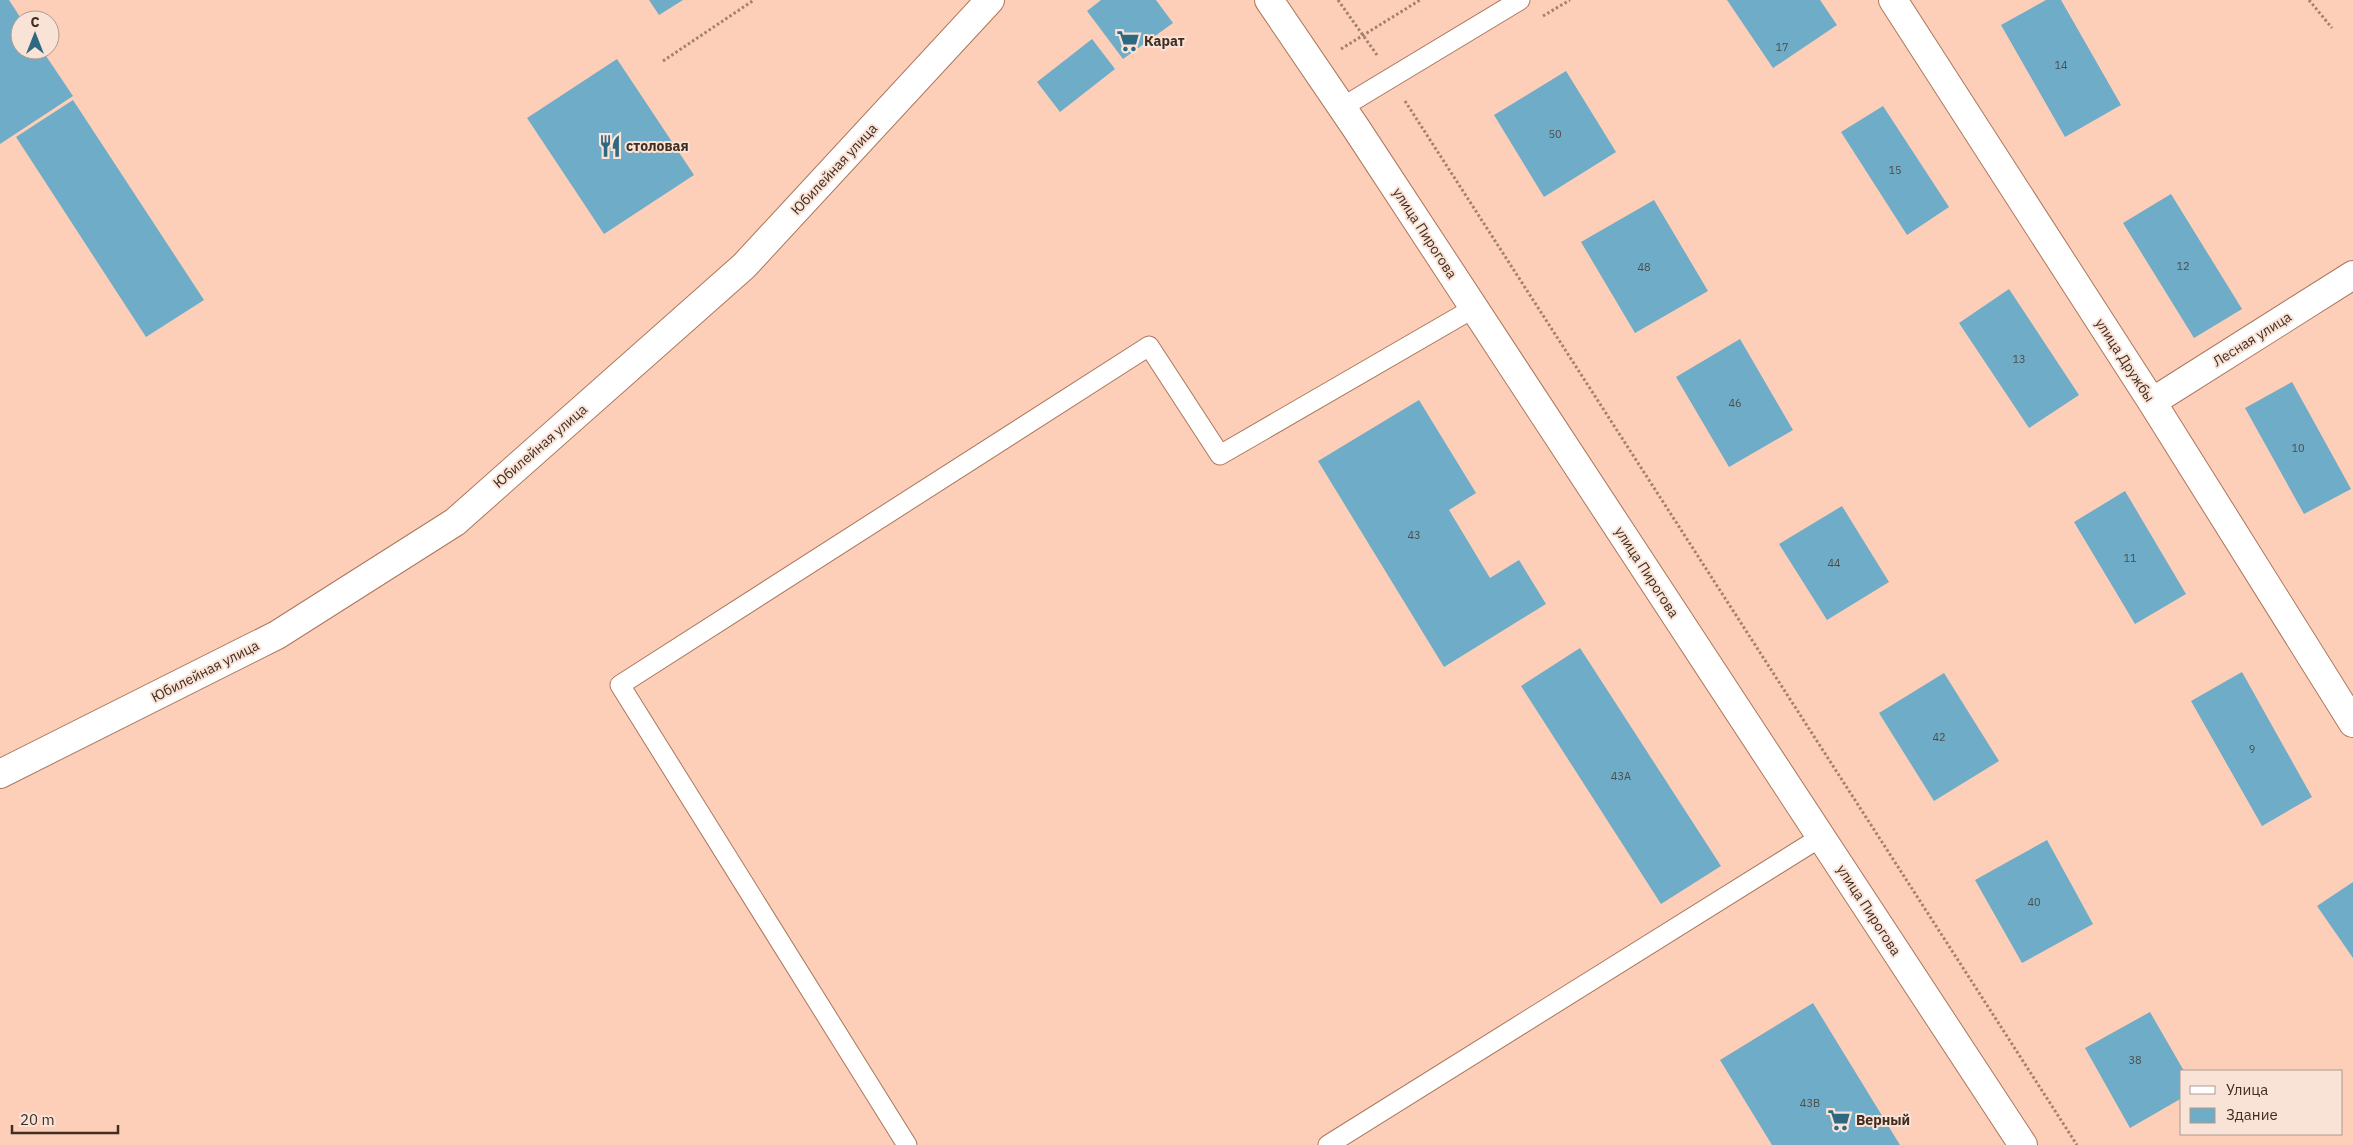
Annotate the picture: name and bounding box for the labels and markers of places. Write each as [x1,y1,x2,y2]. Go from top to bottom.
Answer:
supermarket icon: Карат [1115,28,1141,54]
place label: Карат [1144,32,1185,50]
restaurant icon: столовая [597,133,623,159]
place label: столовая [626,137,689,155]
supermarket icon: Верный [1826,1107,1852,1133]
place label: Верный [1856,1111,1910,1129]

